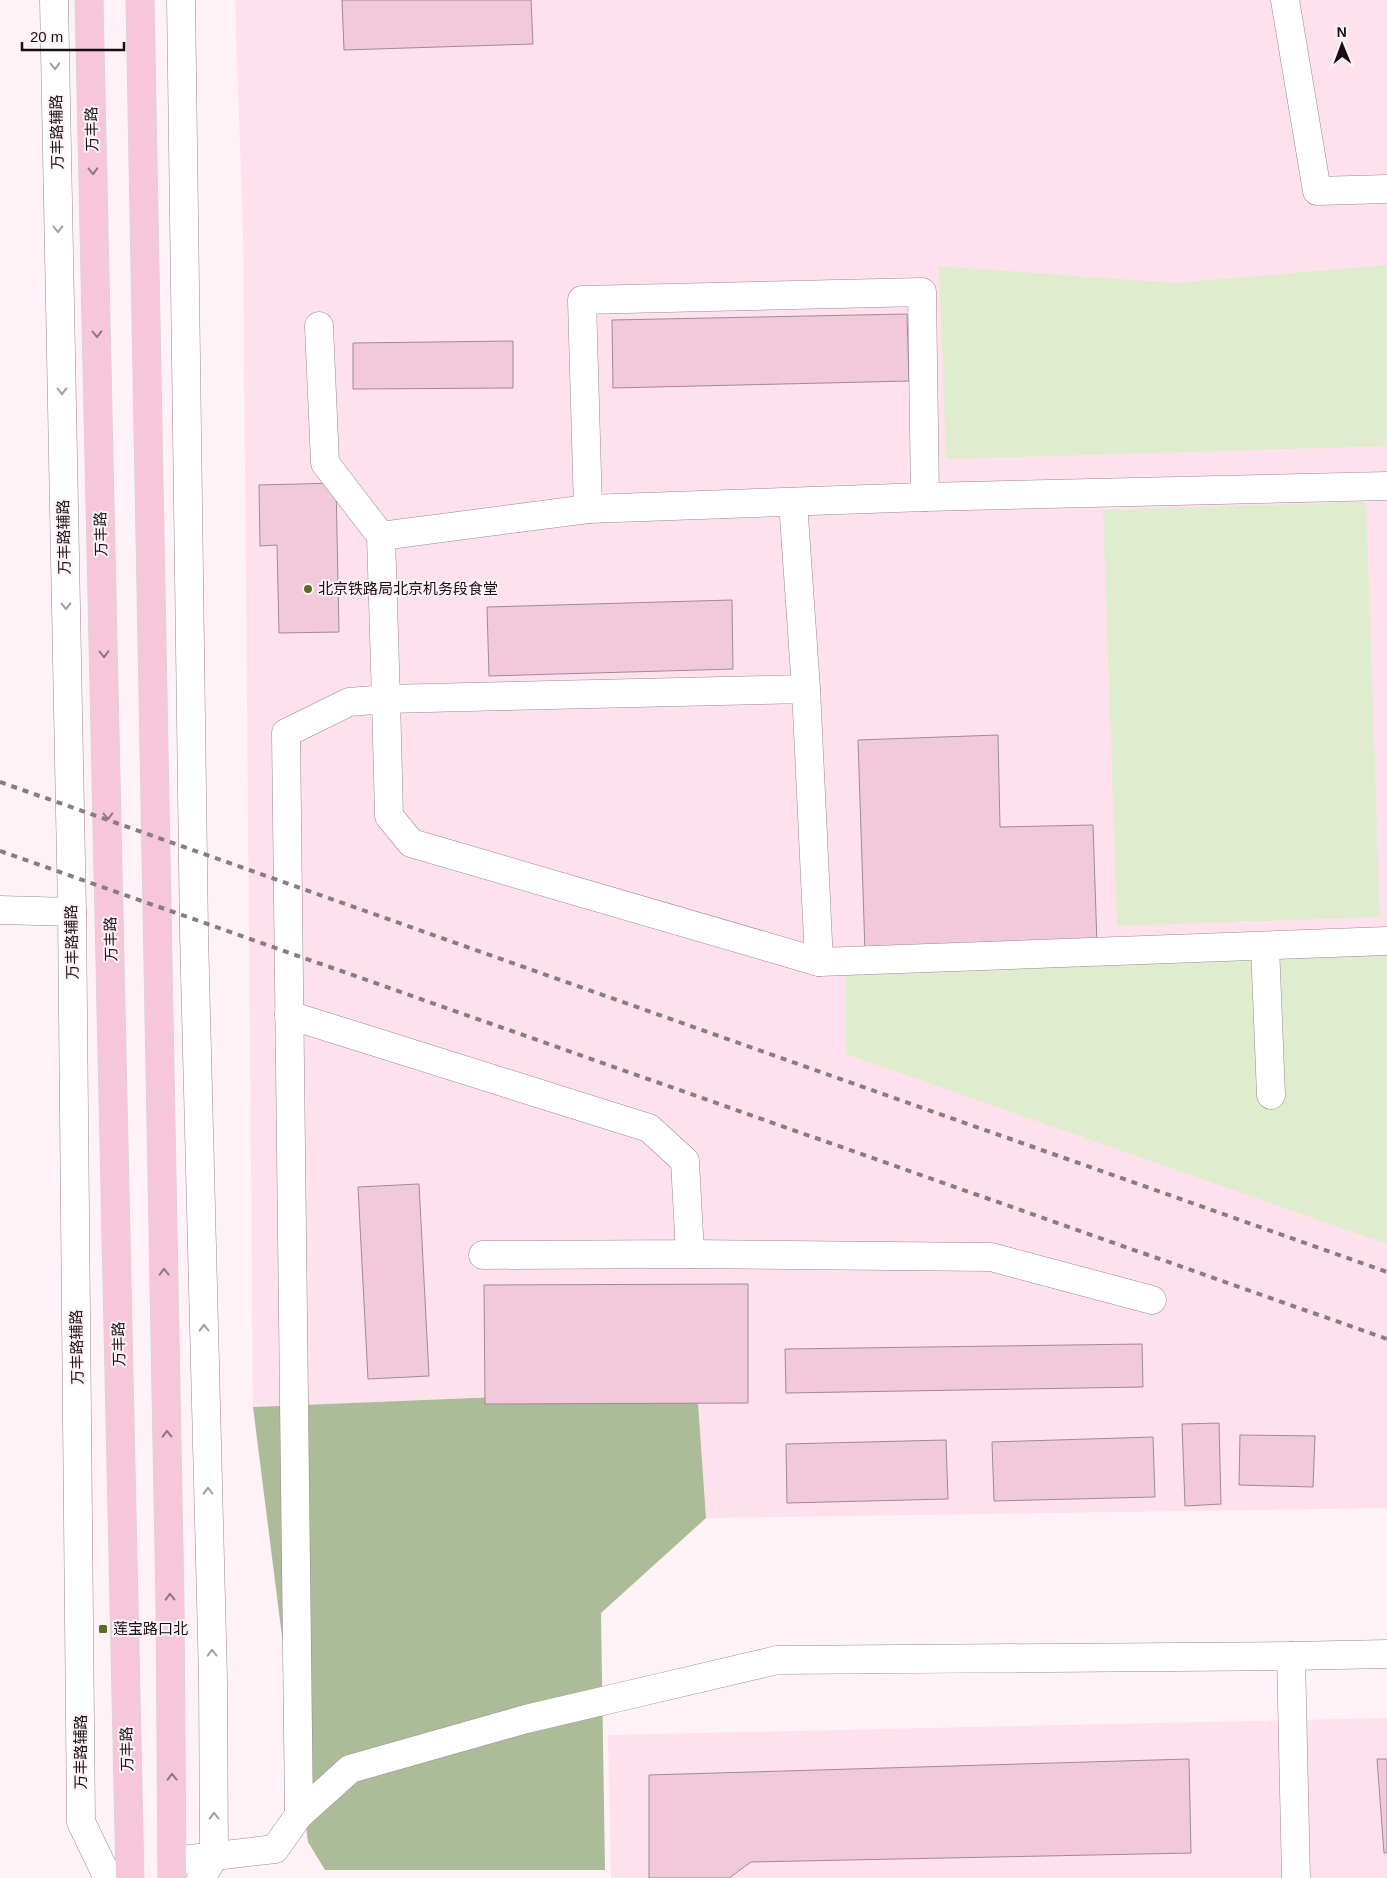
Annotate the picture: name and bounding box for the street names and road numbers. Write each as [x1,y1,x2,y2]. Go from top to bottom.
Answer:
street label: 万丰路辅路 [47,94,66,170]
street label: 万丰路 [83,106,100,152]
street label: 万丰路辅路 [54,499,73,575]
street label: 万丰路 [92,511,109,557]
street label: 万丰路辅路 [62,904,81,980]
street label: 万丰路 [102,916,119,962]
street label: 万丰路辅路 [67,1309,86,1385]
street label: 万丰路 [110,1321,127,1367]
street label: 万丰路辅路 [72,1714,89,1790]
street label: 万丰路 [118,1726,135,1772]

